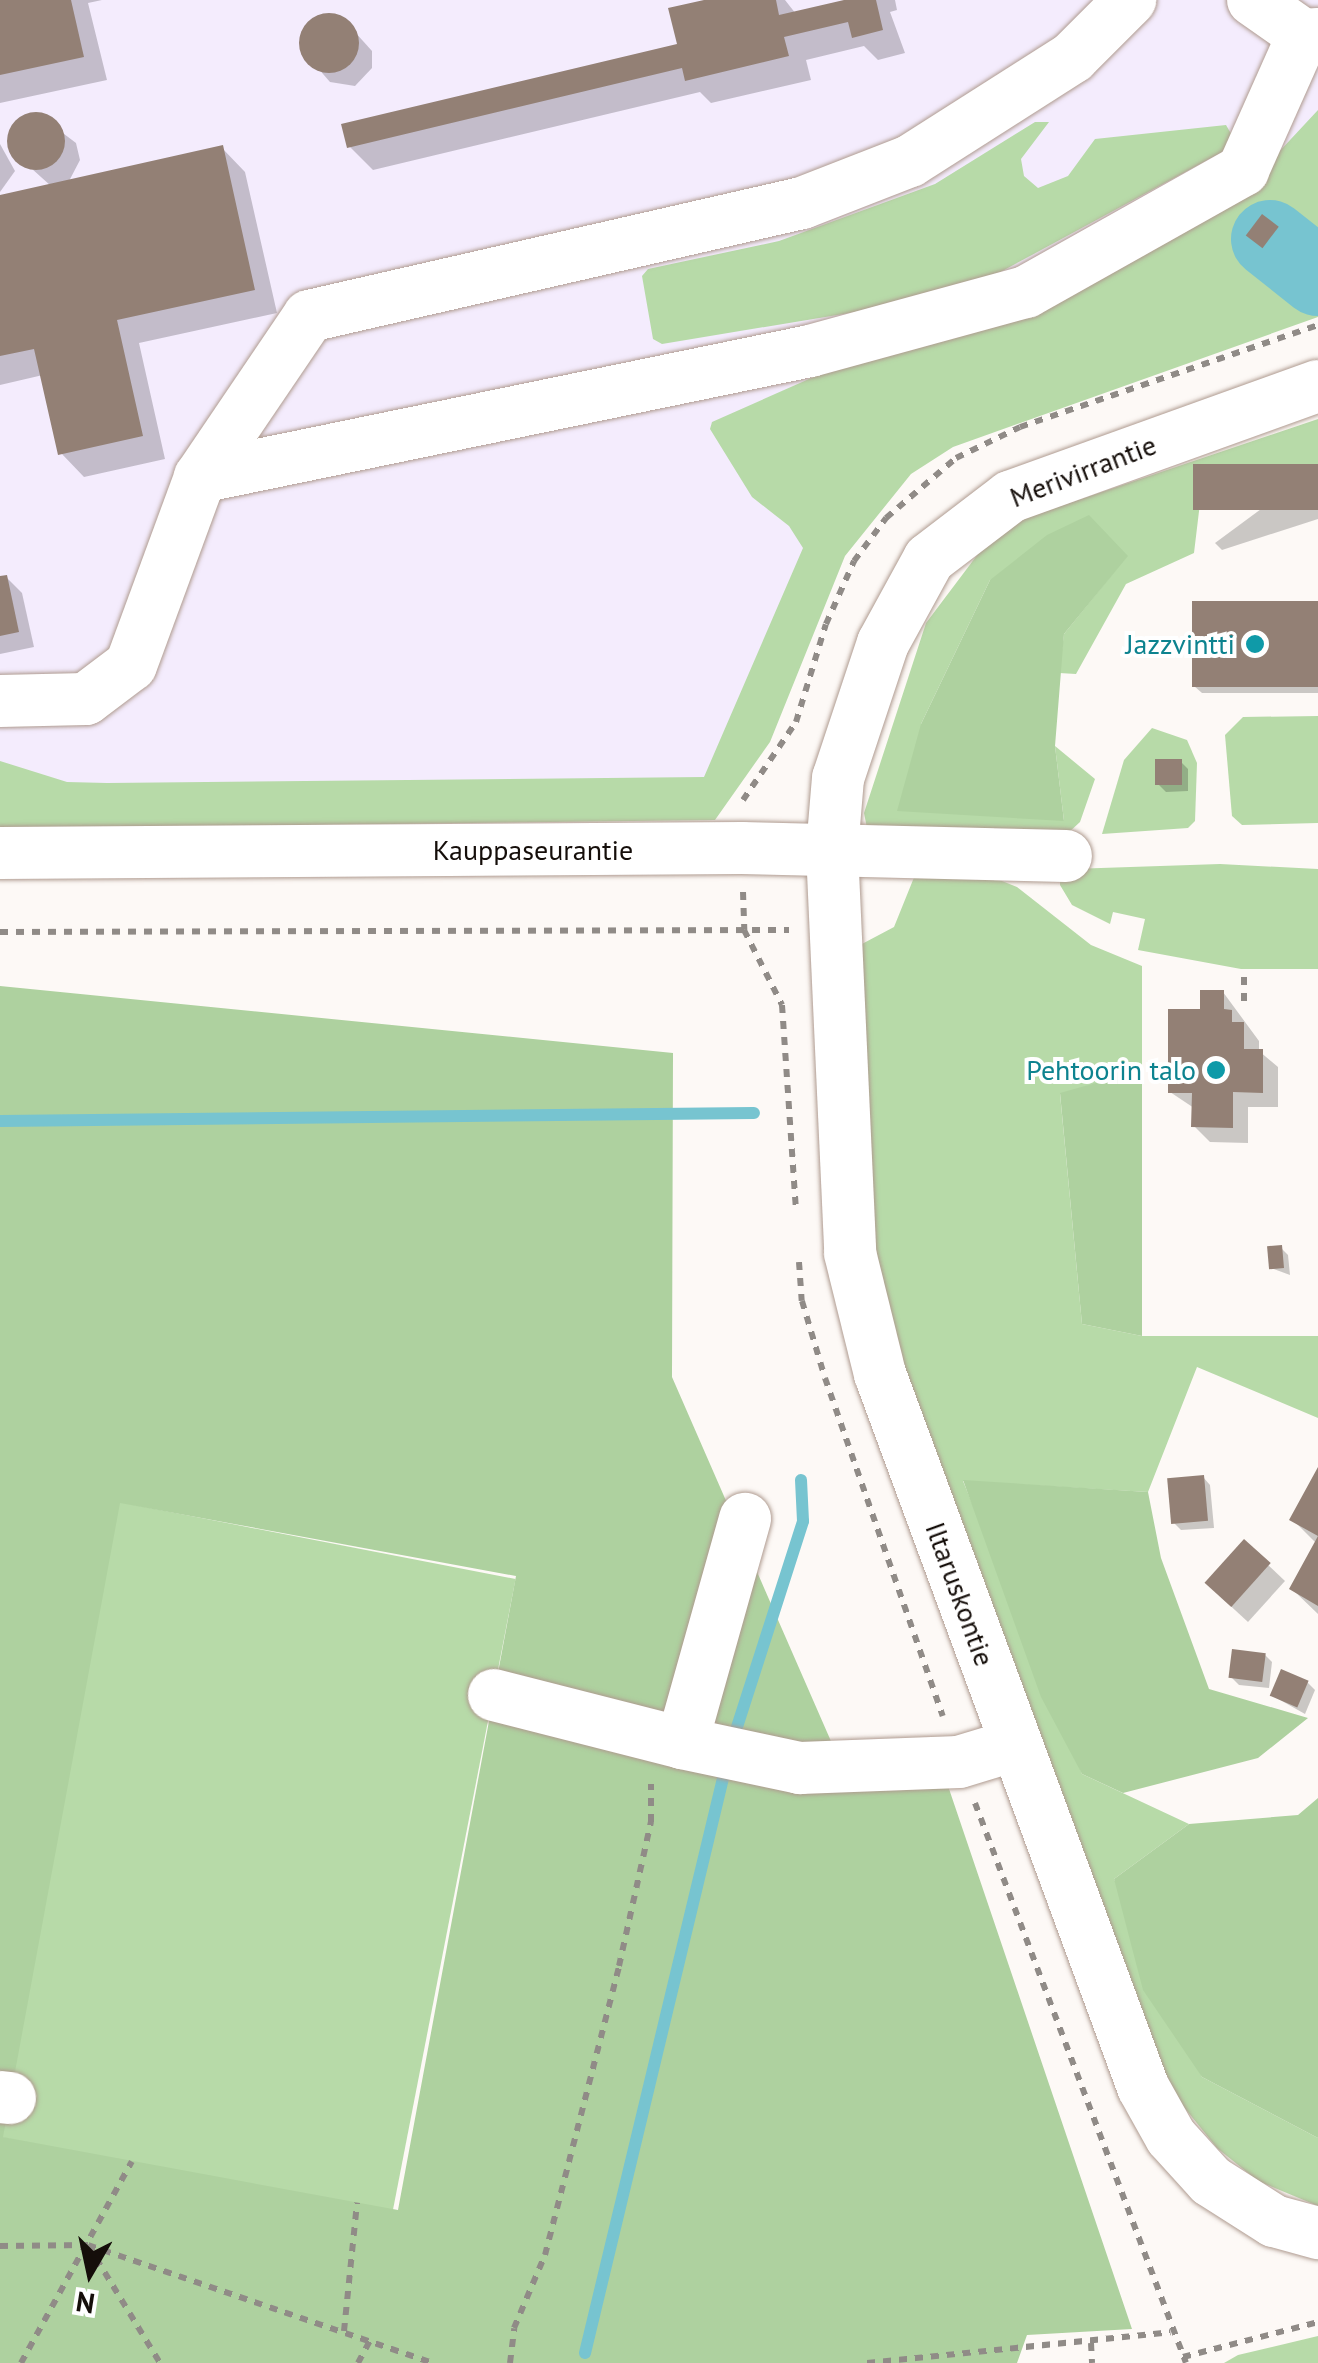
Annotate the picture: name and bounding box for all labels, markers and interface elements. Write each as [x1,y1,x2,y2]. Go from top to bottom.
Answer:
street label: Merivirrantie [1005,428,1161,514]
place label: Jazzvintti [1125,627,1235,661]
marker: Jazzvintti [1244,633,1266,655]
street label: Kauppaseurantie [433,833,633,867]
place label: Pehtoorin talo [1026,1053,1196,1087]
marker: Pehtoorin talo [1205,1059,1227,1081]
street label: Iltaruskontie [918,1517,1002,1671]
north arrow [40,2223,140,2323]
text: N [73,2283,97,2323]

